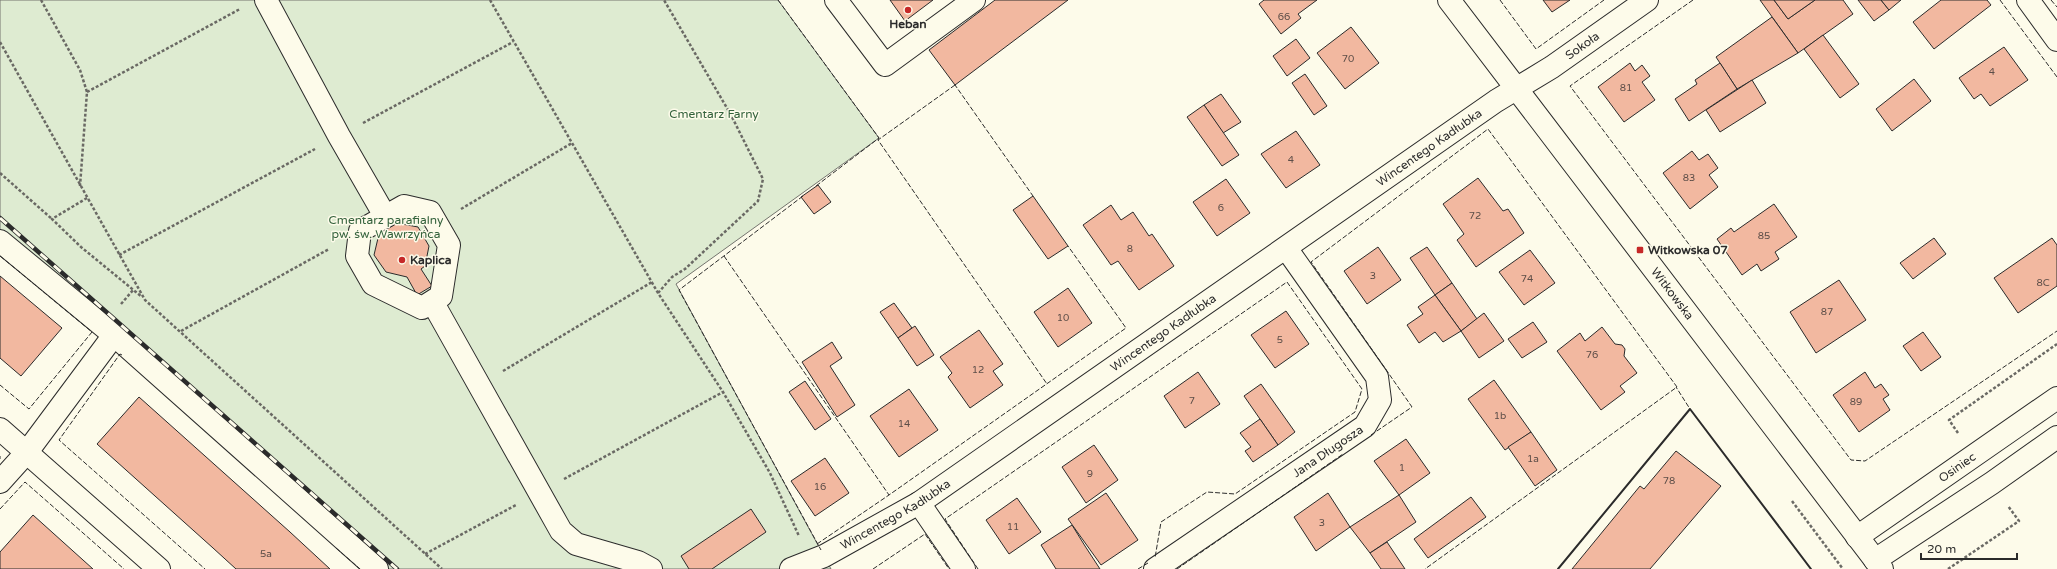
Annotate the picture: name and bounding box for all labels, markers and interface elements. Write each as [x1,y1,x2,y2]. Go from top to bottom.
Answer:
marker: Heban [903,5,913,15]
house number: 66 [1278,11,1290,23]
place label: Heban [889,17,927,31]
street label: Sokoła [1563,29,1602,62]
house number: 70 [1342,53,1354,65]
house number: 4 [1989,66,1995,78]
house number: 81 [1620,82,1632,94]
street label: Wincentego Kadłubka [1374,106,1485,189]
park label: Cmentarz Farny [669,107,759,121]
house number: 4 [1288,154,1294,166]
house number: 83 [1683,172,1695,184]
house number: 6 [1218,202,1224,214]
house number: 72 [1469,210,1481,222]
park label: Cmentarz parafialny pw. św. Wawrzyńca [329,213,444,241]
house number: 85 [1758,230,1770,242]
house number: 8 [1127,243,1133,255]
place label: Witkowska 07 [1648,243,1728,257]
marker: Witkowska 07 [1635,245,1645,255]
place label: Kaplica [410,253,452,268]
marker: Kaplica [397,255,407,265]
street label: Witkowska [1648,265,1697,322]
house number: 3 [1370,270,1376,282]
house number: 74 [1521,273,1533,285]
house number: 8C [2036,277,2050,289]
street label: Wincentego Kadłubka [1108,291,1219,374]
house number: 87 [1821,306,1833,318]
house number: 10 [1057,312,1069,324]
house number: 5 [1277,334,1283,346]
house number: 76 [1586,349,1598,361]
house number: 12 [972,364,984,376]
house number: 7 [1189,395,1195,407]
house number: 89 [1850,396,1862,408]
house number: 1b [1494,410,1506,422]
house number: 14 [898,418,910,430]
street label: Jana Długosza [1290,422,1366,480]
street label: Osiniec [1936,450,1978,485]
house number: 1a [1527,453,1539,465]
house number: 1 [1399,462,1405,474]
house number: 9 [1087,468,1093,480]
house number: 78 [1663,475,1675,487]
street label: Wincentego Kadłubka [838,476,953,552]
house number: 16 [814,481,826,493]
house number: 3 [1319,517,1325,529]
house number: 11 [1007,521,1019,533]
scale bar [1921,535,2017,561]
text: 20 m [1927,542,1956,556]
house number: 5a [260,548,272,560]

